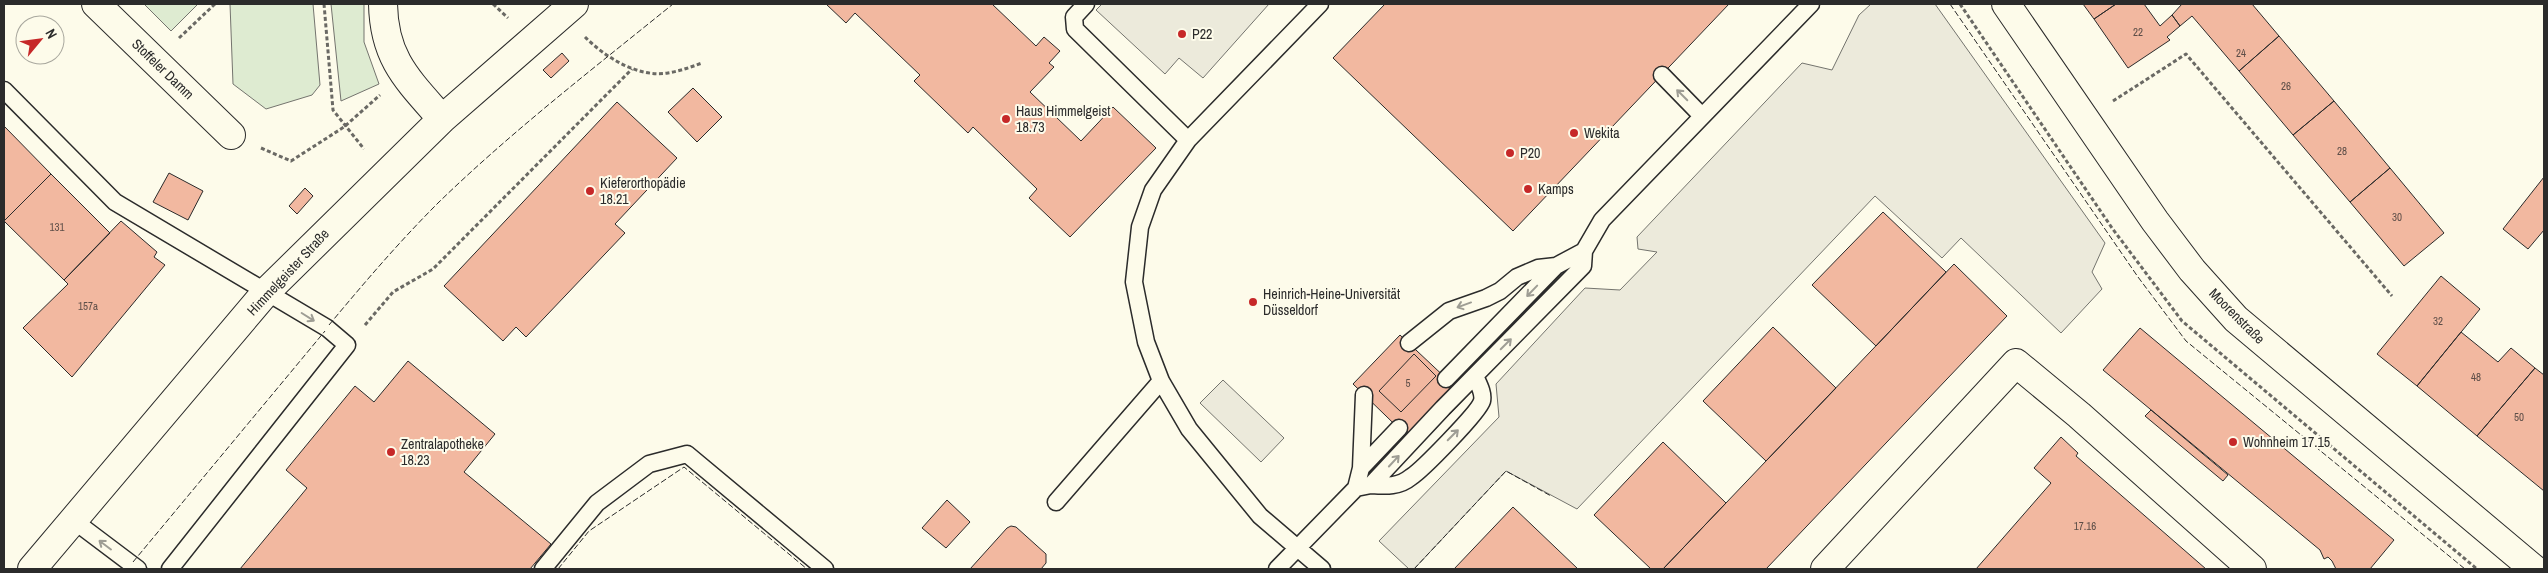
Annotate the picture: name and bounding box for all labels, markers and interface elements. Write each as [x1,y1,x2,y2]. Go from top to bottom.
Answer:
north arrow [15,15,65,65]
place label: P22 [1192,25,1212,43]
house number: 22 [2133,25,2143,39]
text: N [41,26,61,42]
marker: P22 [1176,28,1188,40]
street label: Stoffeler Damm [128,35,198,103]
house number: 24 [2236,46,2246,60]
house number: 26 [2281,79,2291,93]
one-way arrow [1676,89,1688,102]
place label: Haus Himmelgeist 18.73 [1016,102,1110,136]
marker: Haus Himmelgeist 18.73 [1000,113,1012,125]
place label: Wekita [1584,124,1620,142]
marker: Wekita [1568,127,1580,139]
place label: P20 [1520,144,1540,162]
house number: 28 [2337,144,2347,158]
marker: P20 [1504,147,1516,159]
place label: Kieferorthopädie 18.21 [600,174,686,208]
place label: Kamps [1538,180,1574,198]
marker: Kamps [1522,183,1534,195]
marker: Kieferorthopädie 18.21 [584,185,596,197]
house number: 30 [2392,210,2402,224]
house number: 131 [49,220,65,234]
street label: Himmelgeister Straße [243,225,333,319]
one-way arrow [1526,284,1538,297]
street label: Moorenstraße [2205,284,2269,348]
place label: Heinrich-Heine-Universität Düsseldorf [1263,285,1400,319]
marker: Heinrich-Heine-Universität Düsseldorf [1247,296,1259,308]
house number: 157a [78,299,98,313]
one-way arrow [1457,301,1472,310]
one-way arrow [301,312,315,322]
house number: 32 [2433,314,2443,328]
one-way arrow [1500,338,1513,350]
house number: 48 [2471,370,2481,384]
house number: 5 [1405,376,1411,390]
house number: 50 [2514,410,2524,424]
one-way arrow [1447,429,1459,442]
place label: Wohnheim 17.15 [2243,433,2330,451]
place label: Zentralapotheke 18.23 [401,435,484,469]
marker: Wohnheim 17.15 [2227,436,2239,448]
marker: Zentralapotheke 18.23 [385,446,397,458]
one-way arrow [1388,454,1400,467]
house number: 17.16 [2074,519,2096,533]
one-way arrow [99,540,112,551]

